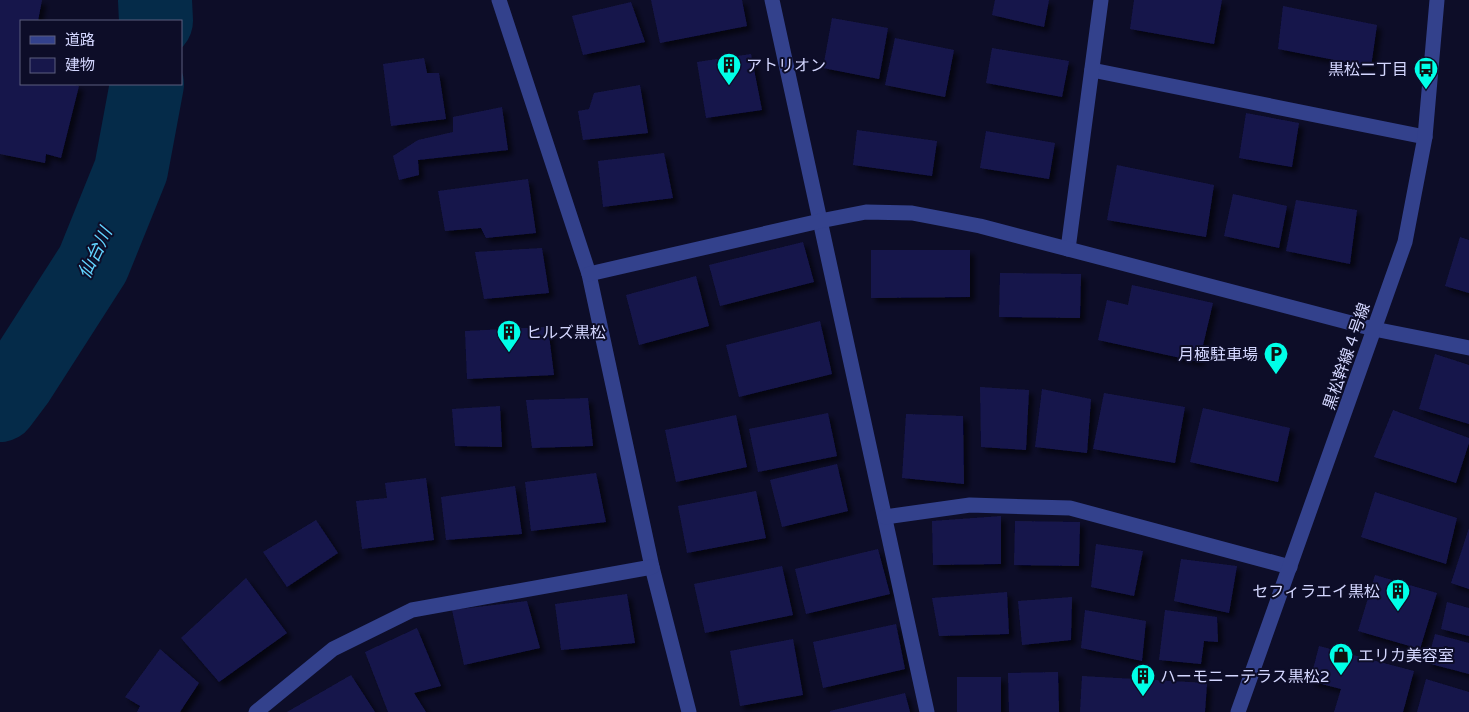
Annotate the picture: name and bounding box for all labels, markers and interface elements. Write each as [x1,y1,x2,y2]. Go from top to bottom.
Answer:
legend [20,20,182,85]
text: 道路 [65,31,95,49]
building icon: アトリオン [716,52,742,86]
text: 建物 [65,56,95,74]
place label: アトリオン [746,56,826,76]
bus stop icon: 黒松二丁目 [1413,56,1439,90]
place label: 黒松二丁目 [1328,60,1408,80]
water label: 仙台川 [73,222,118,282]
street label: 黒松幹線４号線 [1319,300,1375,413]
building icon: ヒルズ黒松 [496,319,522,353]
place label: ヒルズ黒松 [526,323,606,343]
parking icon: 月極駐車場 [1263,341,1289,375]
place label: 月極駐車場 [1178,345,1258,365]
building icon: セフィラエイ黒松 [1385,578,1411,612]
place label: セフィラエイ黒松 [1252,582,1380,602]
shop icon: エリカ美容室 [1328,642,1354,676]
place label: エリカ美容室 [1358,646,1454,666]
building icon: ハーモニーテラス黒松2 [1130,663,1156,697]
place label: ハーモニーテラス黒松2 [1160,667,1330,687]

